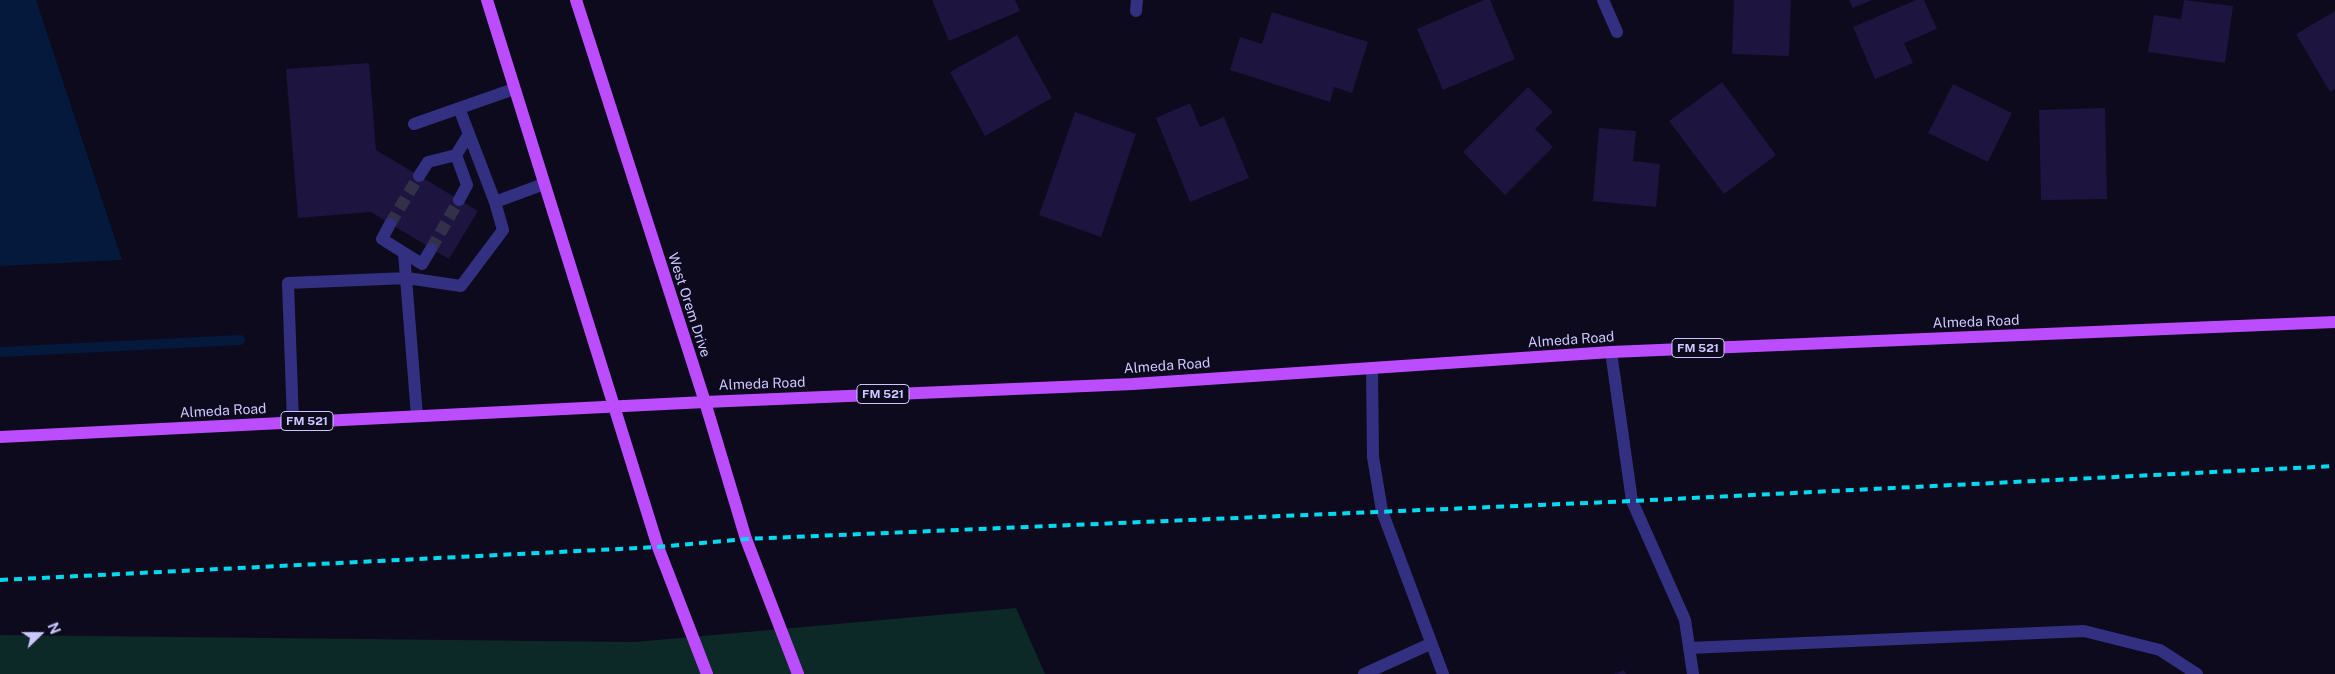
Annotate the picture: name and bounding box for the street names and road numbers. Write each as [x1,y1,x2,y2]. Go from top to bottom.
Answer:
street label: West Orem Drive [664,251,714,359]
street label: Almeda Road [1932,312,2020,332]
street label: Almeda Road [1527,329,1615,351]
road number: FM 521 [1672,338,1724,358]
street label: Almeda Road [1123,355,1211,377]
street label: Almeda Road [718,374,806,394]
road number: FM 521 [857,384,909,404]
street label: Almeda Road [179,400,267,422]
road number: FM 521 [281,412,333,431]

